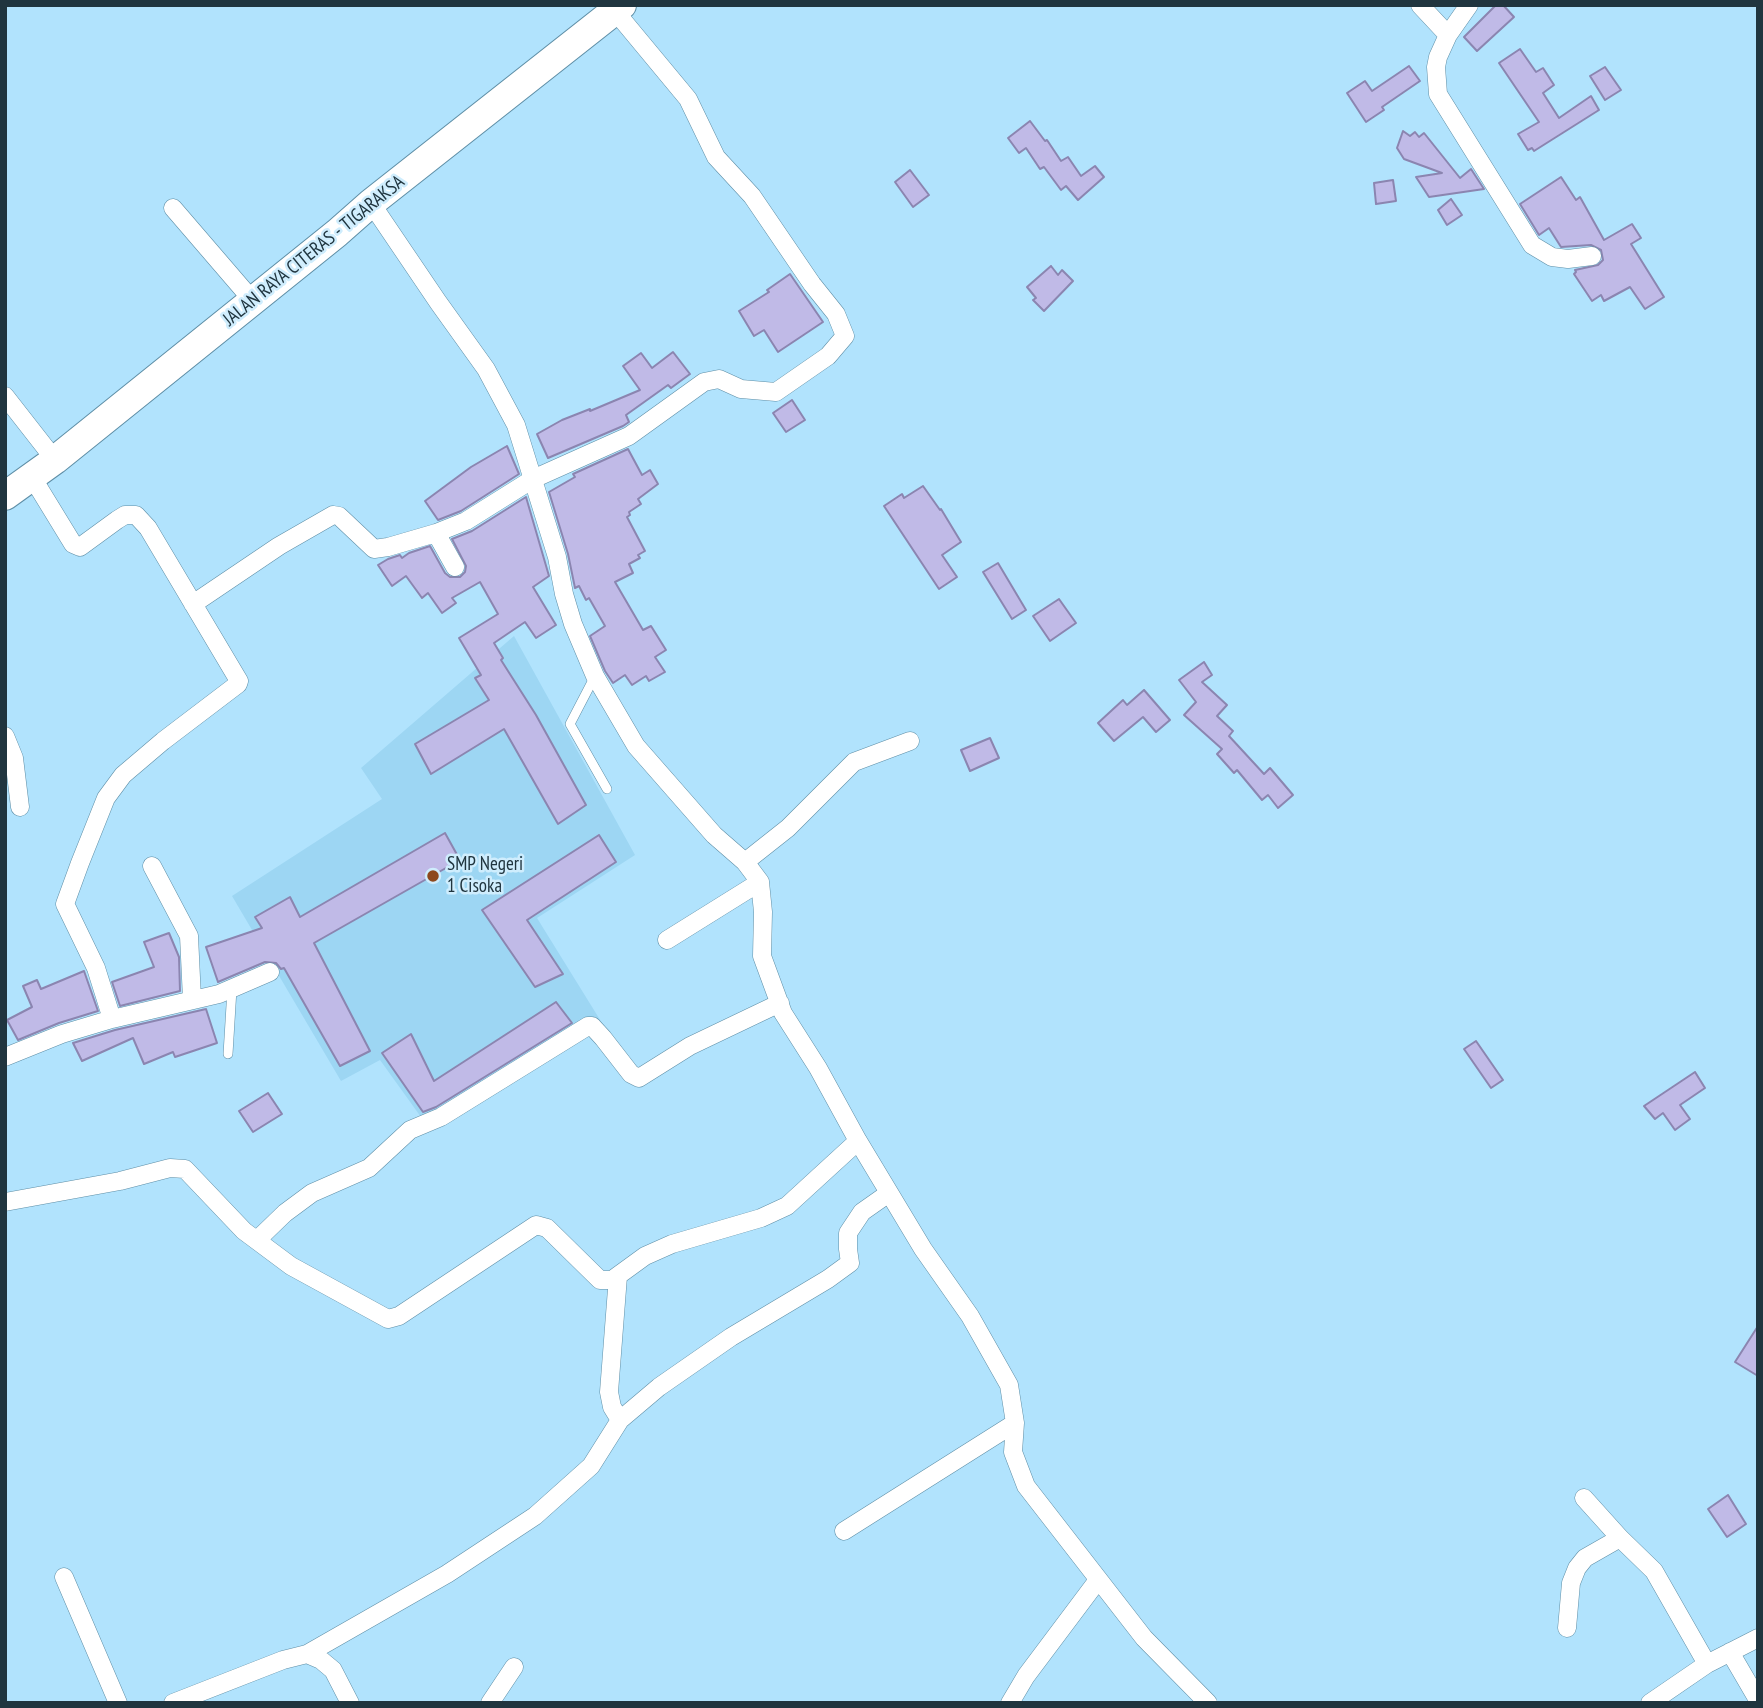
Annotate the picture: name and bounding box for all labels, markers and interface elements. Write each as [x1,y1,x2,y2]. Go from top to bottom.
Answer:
street label: JALAN RAYA CITERAS - TIGARAKSA [219,171,409,331]
place label: SMP Negeri 1 Cisoka [447,854,523,898]
marker: SMP Negeri 1 Cisoka [425,868,441,884]

